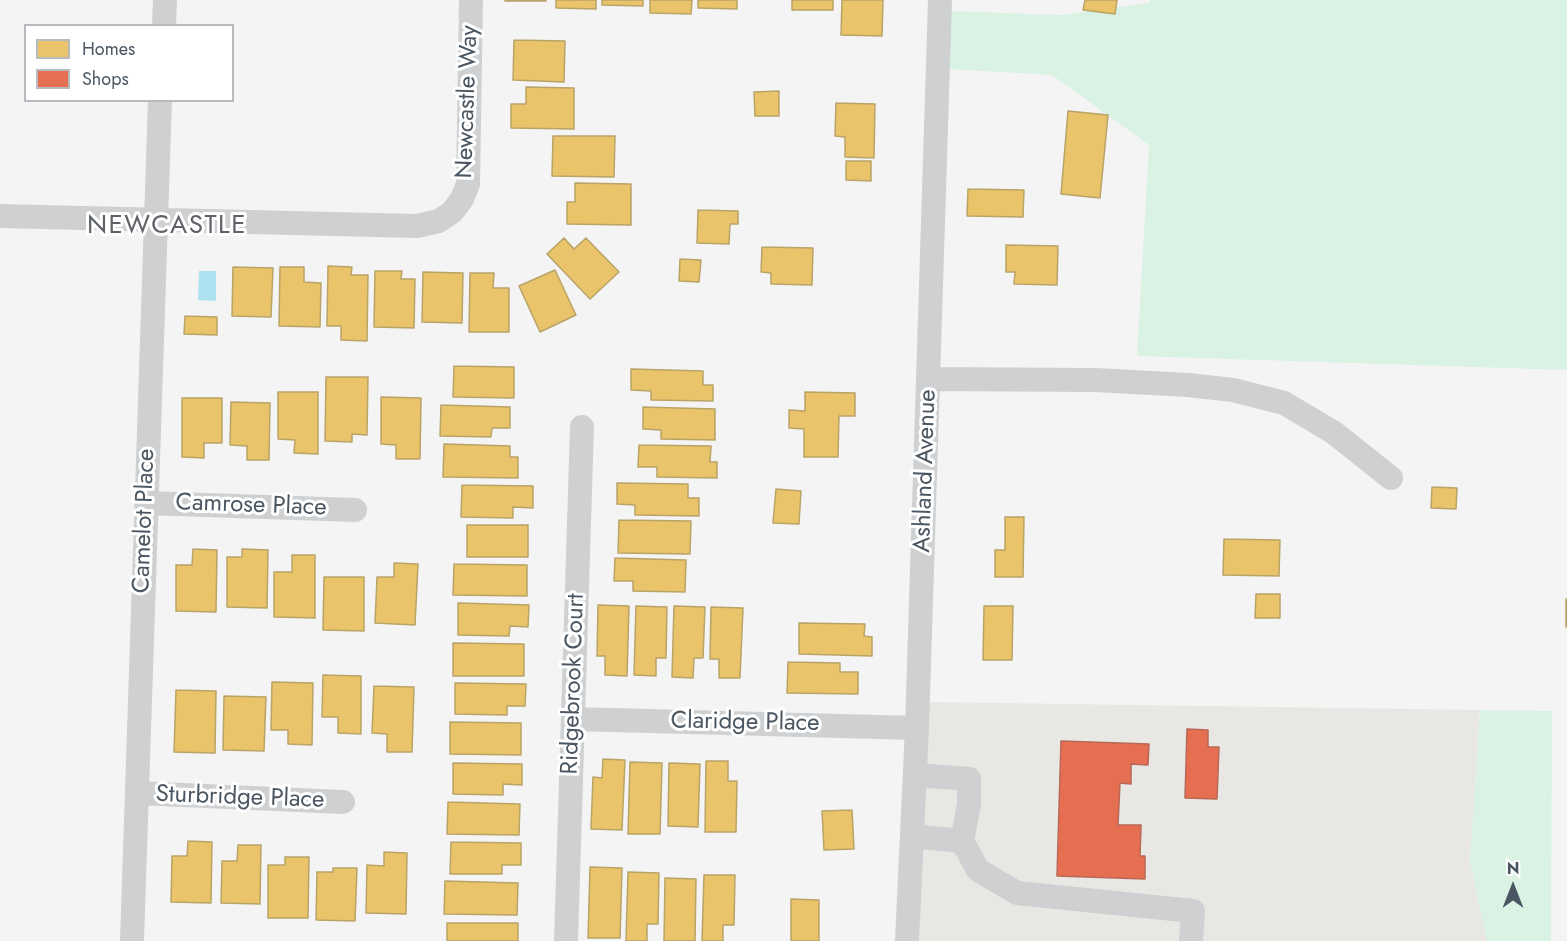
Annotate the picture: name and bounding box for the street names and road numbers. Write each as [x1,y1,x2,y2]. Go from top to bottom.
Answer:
street label: Newcastle Way [451,25,485,179]
street label: Ashland Avenue [909,389,943,553]
street label: Camelot Place [128,448,162,594]
street label: Camrose Place [175,489,327,523]
street label: Ridgebrook Court [556,593,592,775]
street label: Claridge Place [670,707,820,739]
street label: Sturbridge Place [155,781,325,815]

